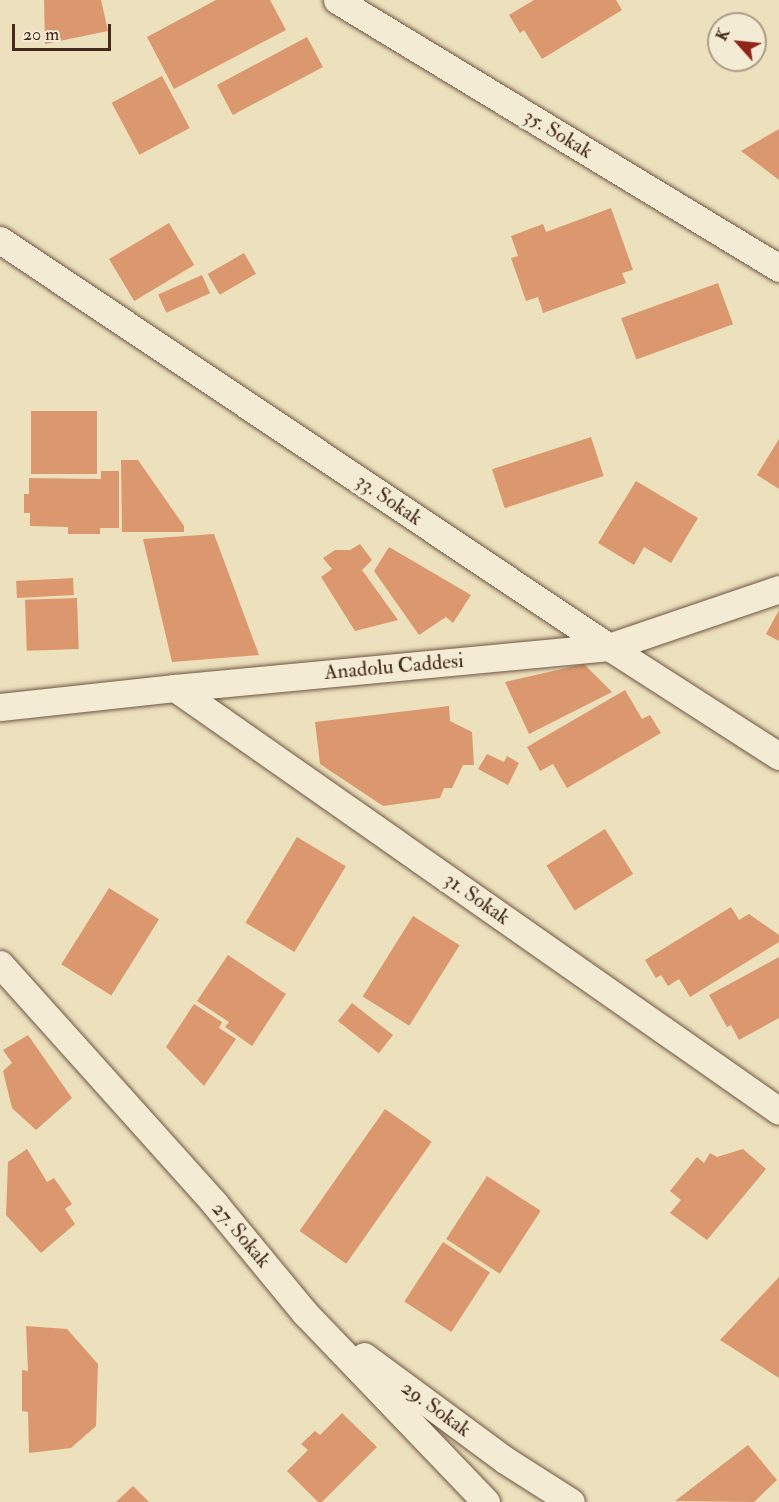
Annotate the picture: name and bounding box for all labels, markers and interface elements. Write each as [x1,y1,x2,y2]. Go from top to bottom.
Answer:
scale bar [15,12,114,50]
north arrow [707,12,767,72]
text: 20 m [23,23,59,46]
text: K [711,25,734,44]
street label: 35. Sokak [519,104,597,164]
street label: 33. Sokak [351,469,427,531]
street label: Anadolu Caddesi [323,648,465,686]
street label: 31. Sokak [439,867,515,931]
street label: 27. Sokak [206,1197,276,1273]
street label: 29. Sokak [396,1375,476,1443]

